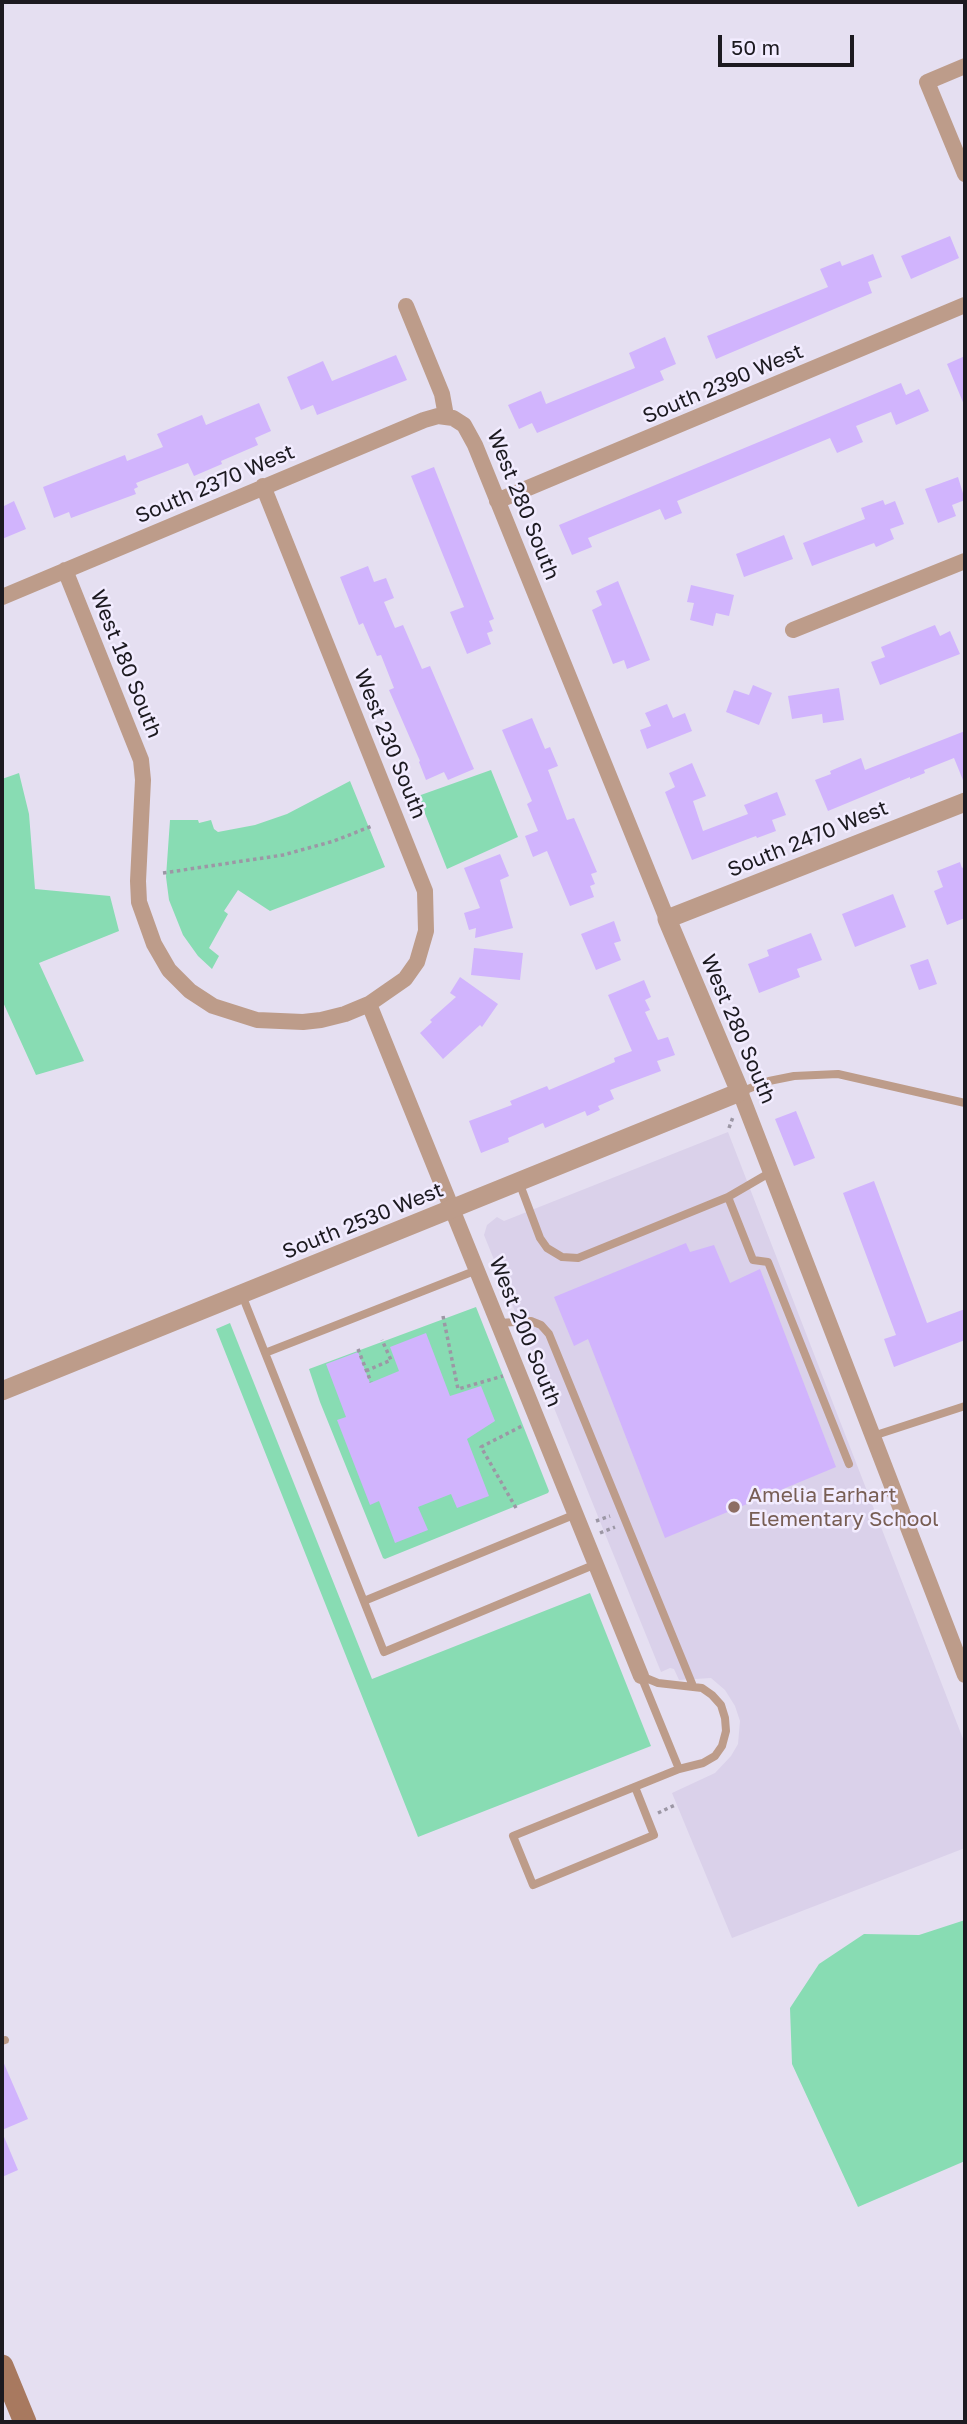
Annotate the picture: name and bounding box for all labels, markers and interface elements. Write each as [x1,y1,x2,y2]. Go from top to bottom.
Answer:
scale bar [722,21,858,65]
text: 50 m [731,34,780,60]
street label: South 2390 West [639,339,807,429]
street label: West 280 South [481,426,565,584]
street label: South 2370 West [132,439,298,529]
street label: West 180 South [85,586,167,742]
street label: West 230 South [349,666,431,822]
street label: South 2470 West [724,795,892,883]
street label: West 280 South [695,951,781,1107]
street label: South 2530 West [279,1177,447,1265]
street label: West 200 South [483,1253,567,1411]
place label: Amelia Earhart Elementary School [748,1482,939,1532]
marker: Amelia Earhart Elementary School [726,1499,742,1515]

